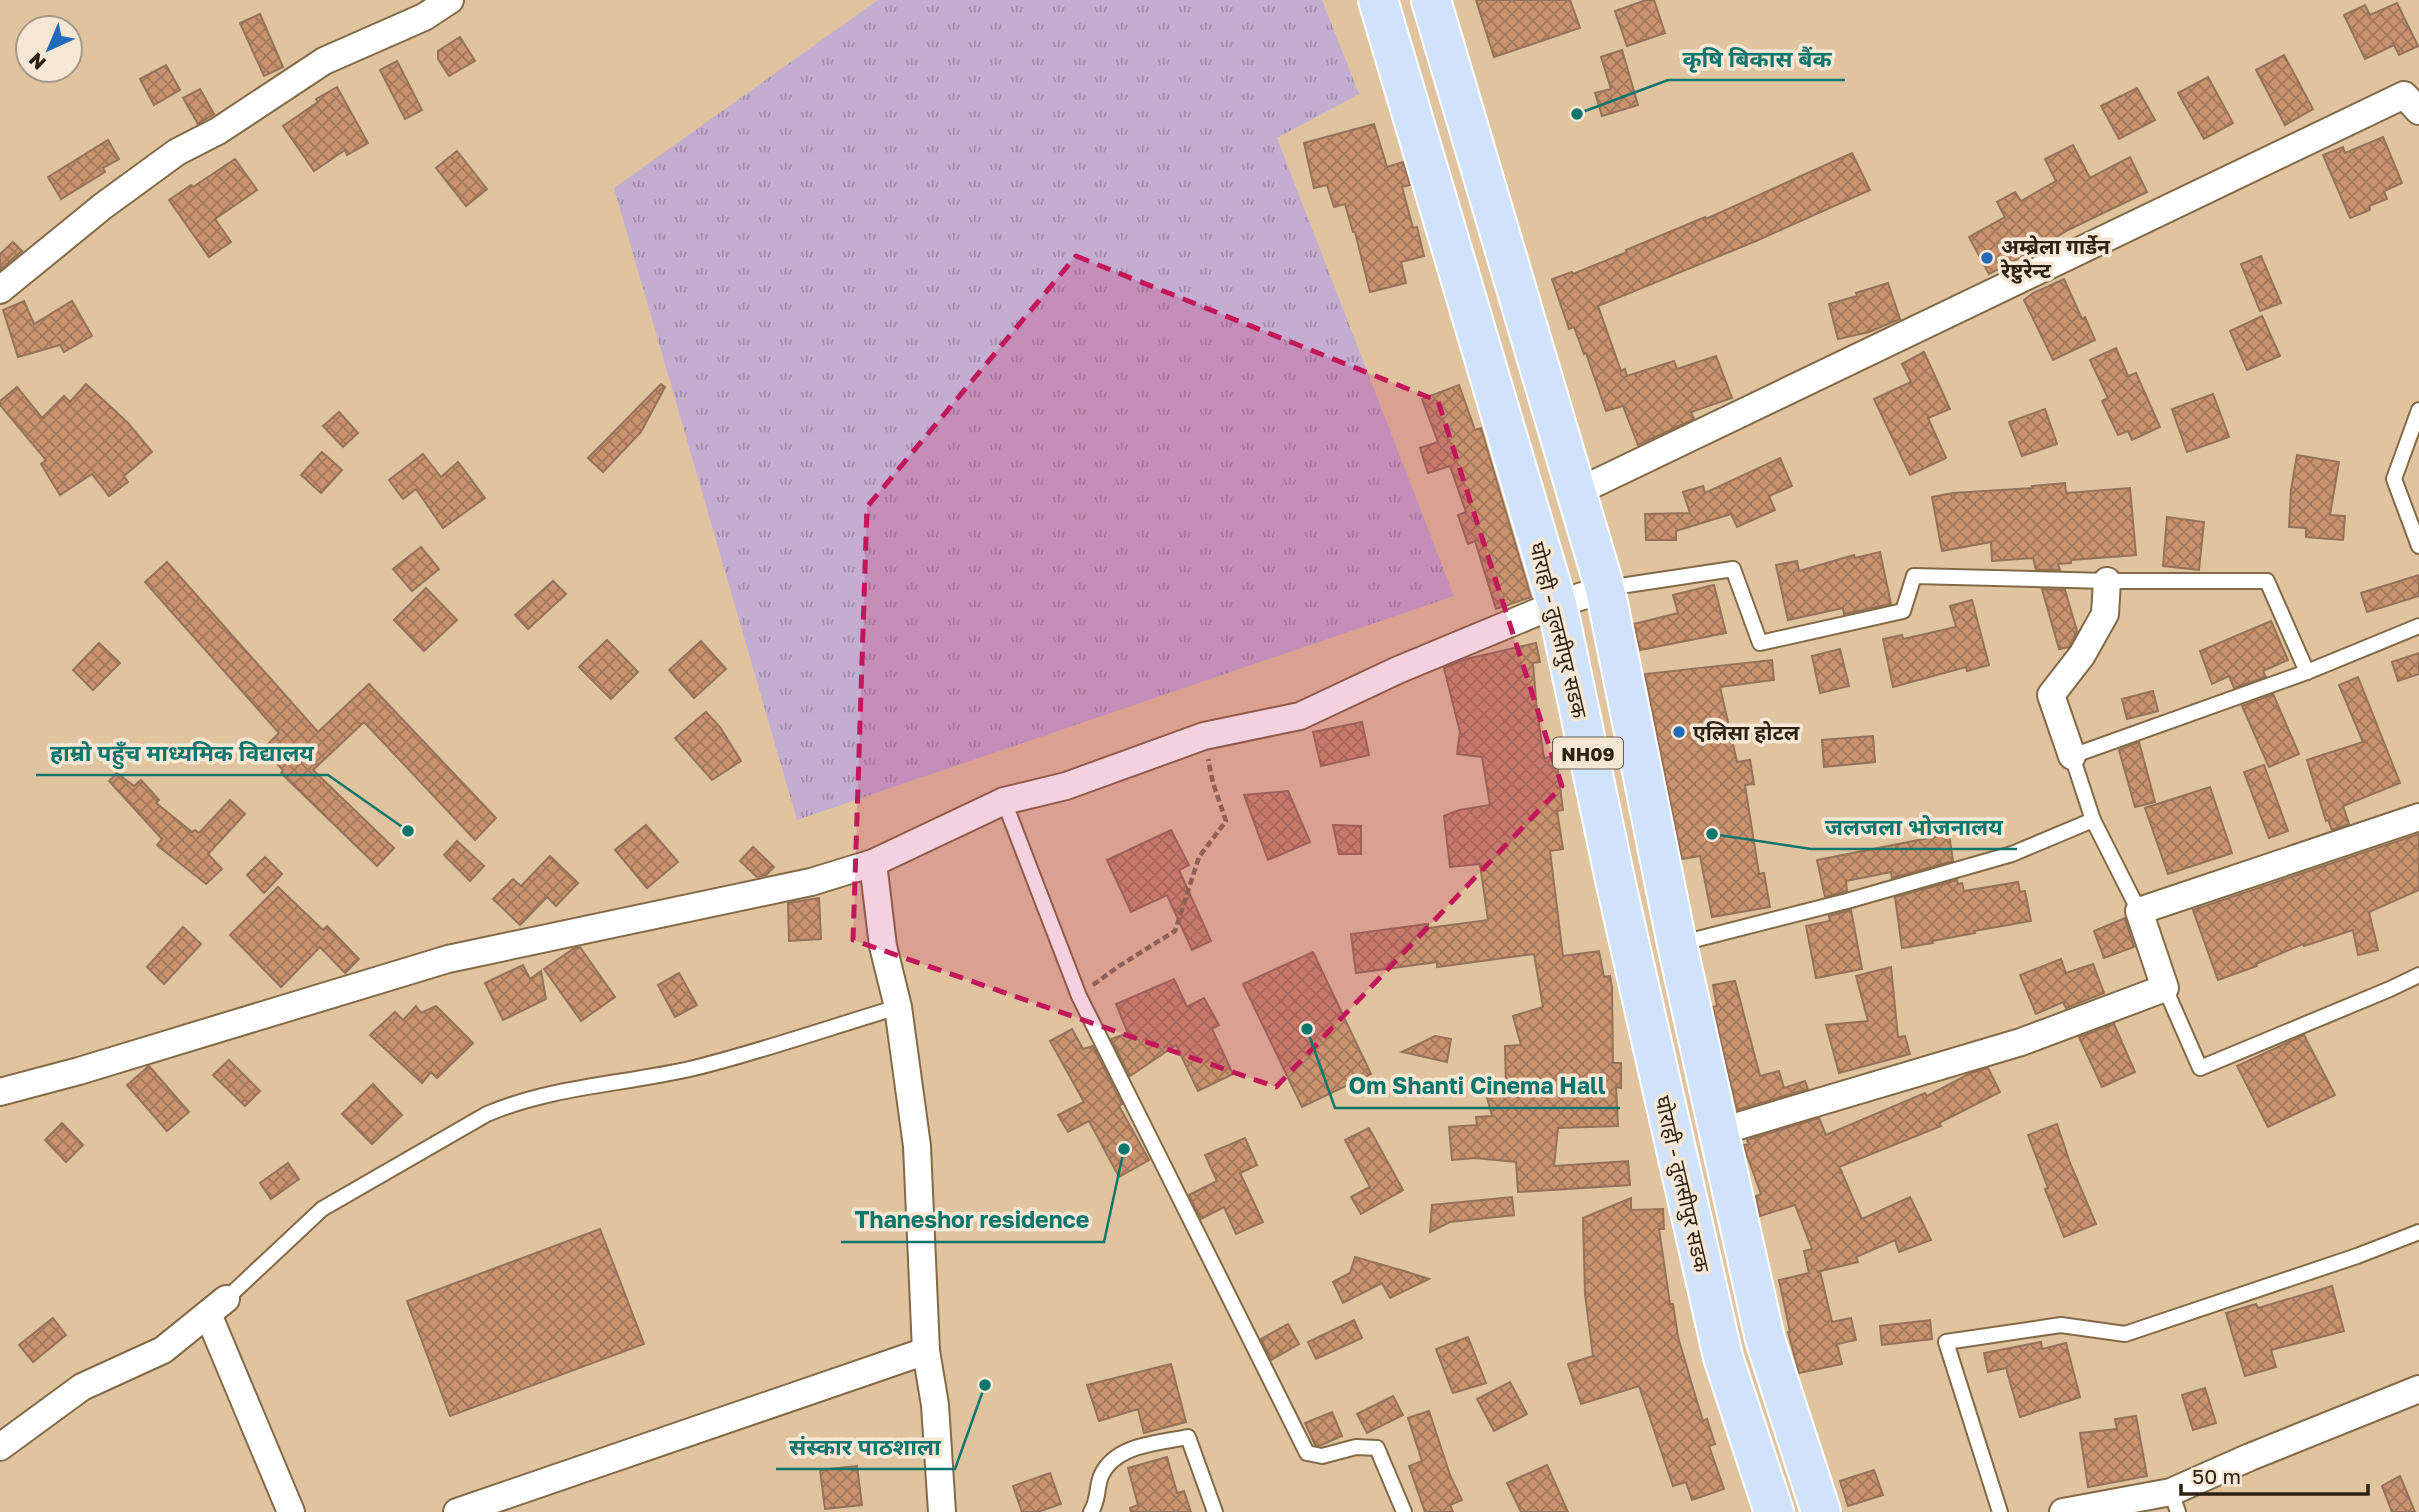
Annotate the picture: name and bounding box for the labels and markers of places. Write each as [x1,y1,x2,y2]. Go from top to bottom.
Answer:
callout: कृषि बिकास बैंक [1668,36,1845,80]
place label: अम्ब्रेला गार्डेन रेष्टुरेन्ट [2000,233,2111,284]
marker: अम्ब्रेला गार्डेन रेष्टुरेन्ट [1979,250,1995,266]
place label: एलिसा होटल [1693,719,1800,745]
marker: एलिसा होटल [1671,724,1687,740]
callout: हाम्रो पहुँच माध्यमिक विद्यालय [36,731,328,775]
callout: जलजला भोजनालय [1811,805,2017,849]
callout: Om Shanti Cinema Hall [1335,1064,1620,1108]
callout: Thaneshor residence [841,1198,1104,1242]
callout: संस्कार पाठशाला [776,1425,955,1469]

